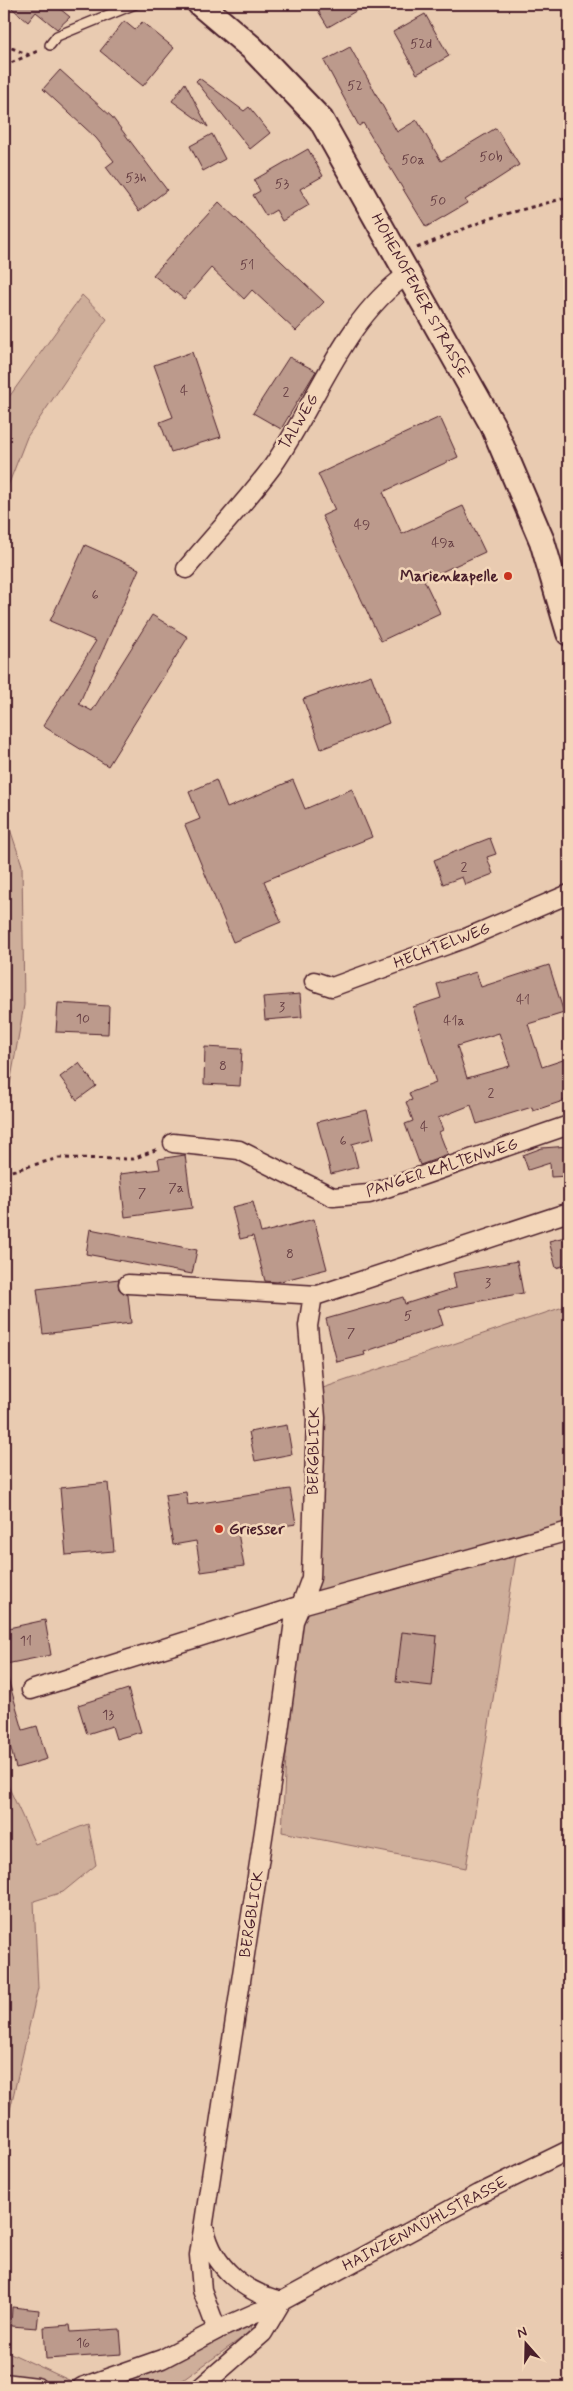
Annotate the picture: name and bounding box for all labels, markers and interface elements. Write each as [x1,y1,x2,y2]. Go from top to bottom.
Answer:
house number: 52d [410,35,432,53]
house number: 52 [347,77,363,95]
house number: 50b [479,148,503,166]
house number: 50a [401,151,425,169]
house number: 53h [125,169,147,187]
house number: 53 [275,175,289,193]
house number: 50 [430,192,446,210]
street label: HOHENOFENER STRASSE [366,210,474,382]
house number: 51 [240,256,254,274]
house number: 4 [180,382,188,400]
house number: 2 [283,383,290,401]
street label: TALWEG [274,390,324,454]
house number: 49 [354,516,370,534]
house number: 49a [431,534,455,552]
place label: Marienkapelle [400,566,498,587]
marker: Marienkapelle [502,570,514,582]
house number: 6 [91,586,99,604]
house number: 2 [461,858,468,876]
street label: HECHTELWEG [391,918,493,974]
house number: 41 [516,991,530,1009]
house number: 3 [279,998,285,1016]
house number: 10 [76,1010,90,1028]
house number: 41a [443,1012,465,1030]
house number: 8 [219,1057,227,1075]
house number: 2 [488,1084,495,1102]
house number: 4 [420,1118,428,1136]
house number: 6 [339,1132,347,1150]
street label: PANGER KALTENWEG [363,1134,521,1202]
house number: 7a [168,1179,184,1197]
house number: 7 [138,1184,147,1202]
house number: 8 [286,1245,294,1263]
house number: 3 [485,1274,491,1292]
house number: 5 [404,1307,412,1325]
house number: 7 [347,1324,356,1342]
street label: BERGBLICK [303,1406,325,1495]
place label: Griesser [229,1519,285,1540]
marker: Griesser [213,1523,225,1535]
house number: 11 [20,1632,32,1650]
house number: 13 [102,1706,114,1724]
street label: BERGBLICK [235,1868,269,1959]
street label: HAINZENMÜHLSTRASSE [339,2171,511,2277]
north arrow [500,2318,550,2368]
text: N [514,2323,529,2343]
house number: 16 [76,2334,90,2352]

